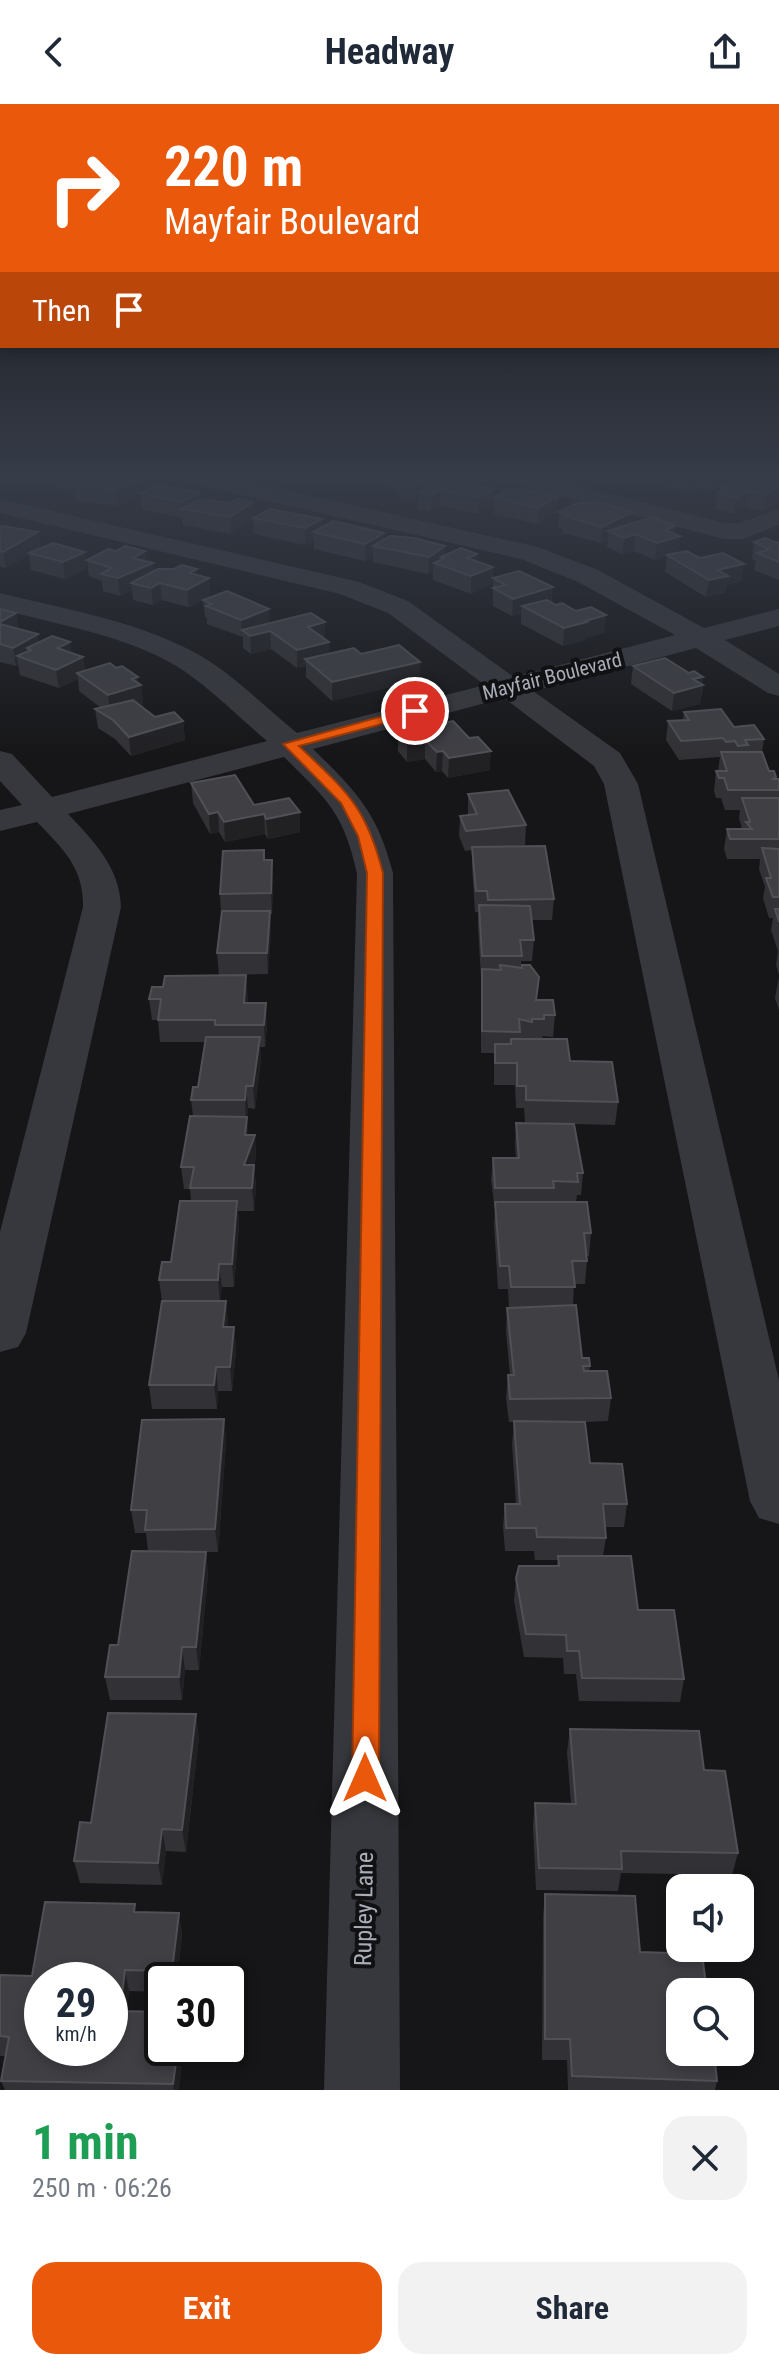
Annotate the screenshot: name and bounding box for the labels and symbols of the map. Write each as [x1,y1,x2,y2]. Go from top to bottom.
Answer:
street label: Mayfair Boulevard [480,647,624,705]
pin [381,677,449,745]
position arrow [323,1736,407,1820]
street label: Rupley Lane [349,1852,379,1966]
speed limit sign: 30 [144,1962,248,2066]

